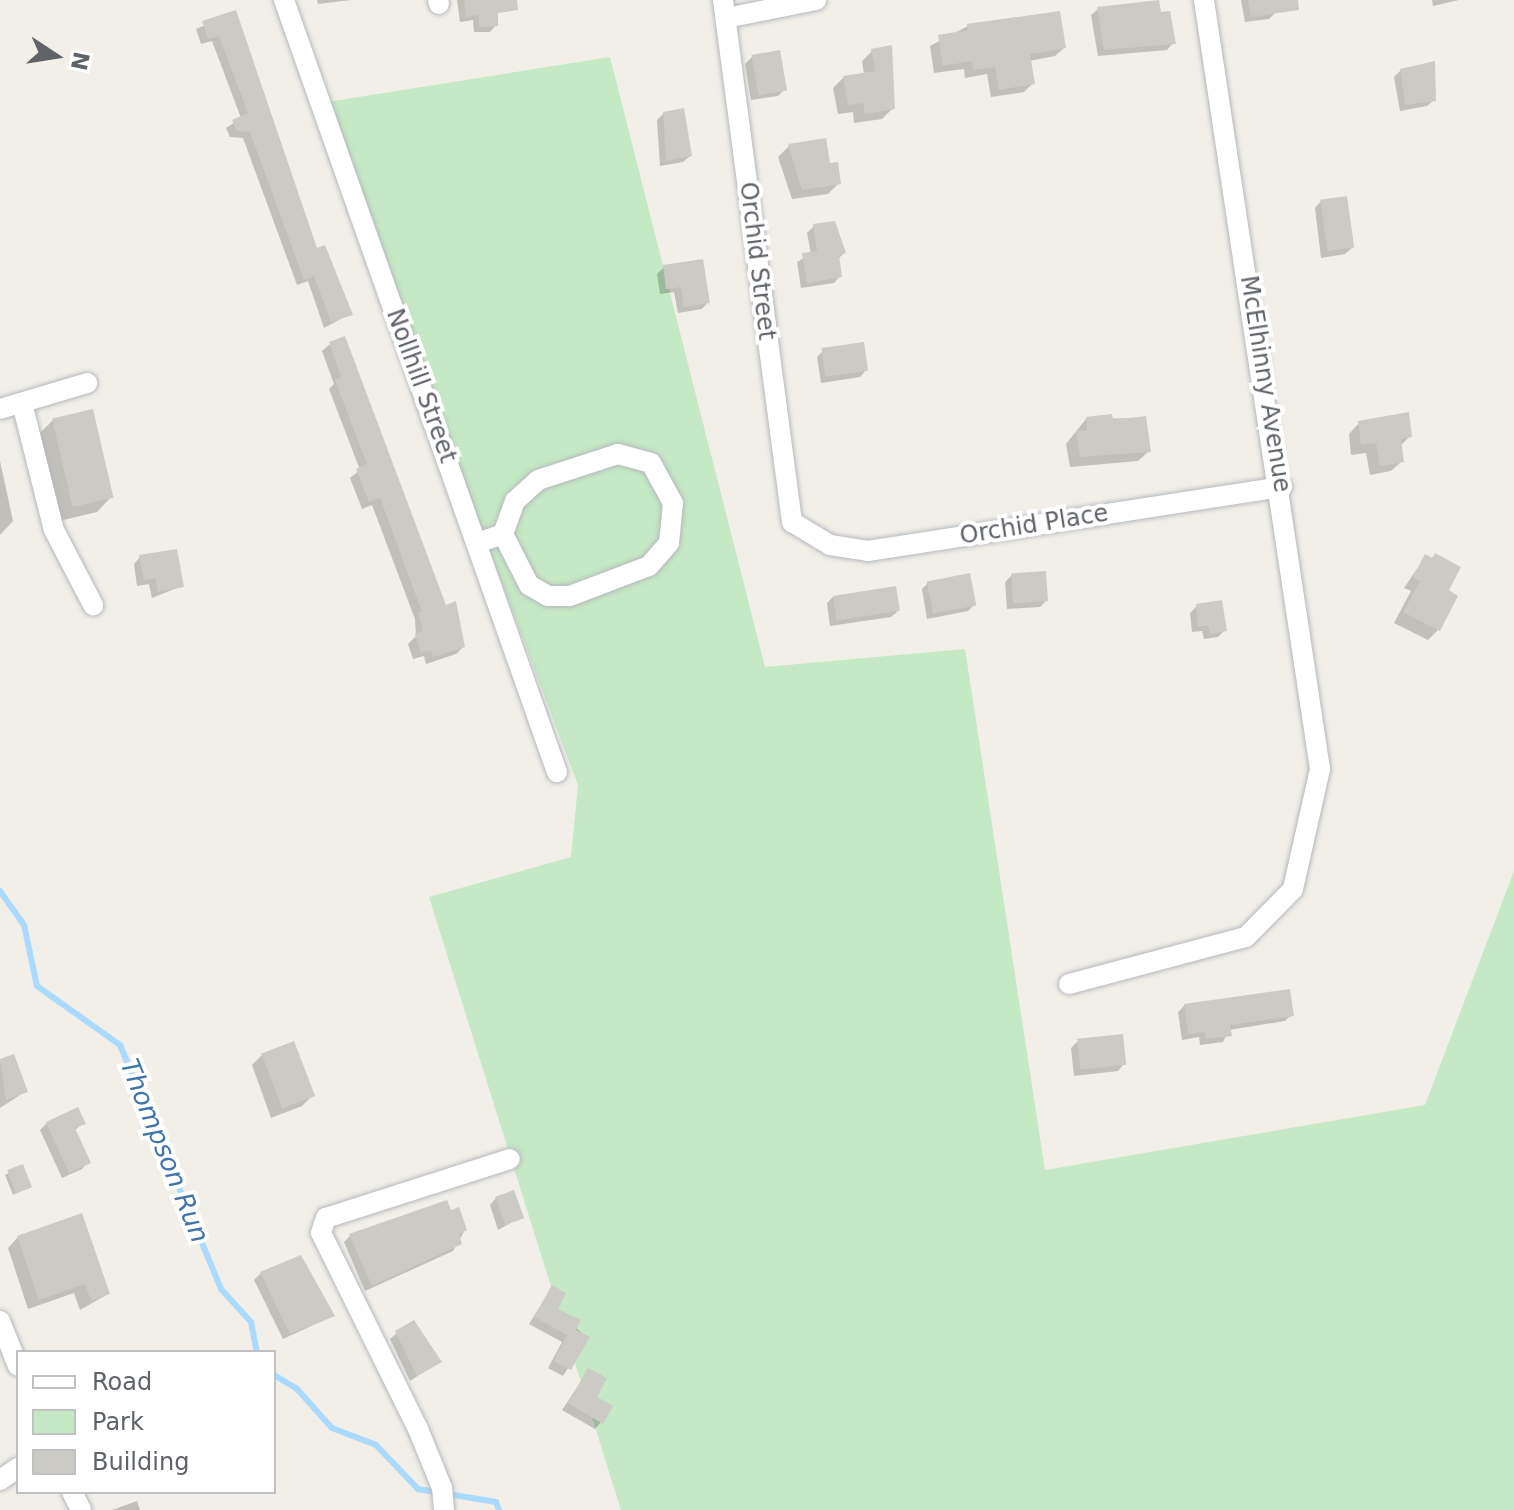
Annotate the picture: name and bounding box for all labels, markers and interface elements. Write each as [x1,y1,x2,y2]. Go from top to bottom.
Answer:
north arrow [16,16,96,96]
text: N [66,49,94,73]
street label: Orchid Street [733,180,781,342]
street label: McElhinny Avenue [1234,274,1296,494]
street label: Nollhill Street [380,305,462,467]
street label: Orchid Place [958,499,1110,551]
water label: Thompson Run [113,1055,215,1247]
legend [16,1350,276,1494]
text: Road [92,1368,152,1396]
text: Park [92,1408,144,1436]
text: Building [92,1448,189,1476]

